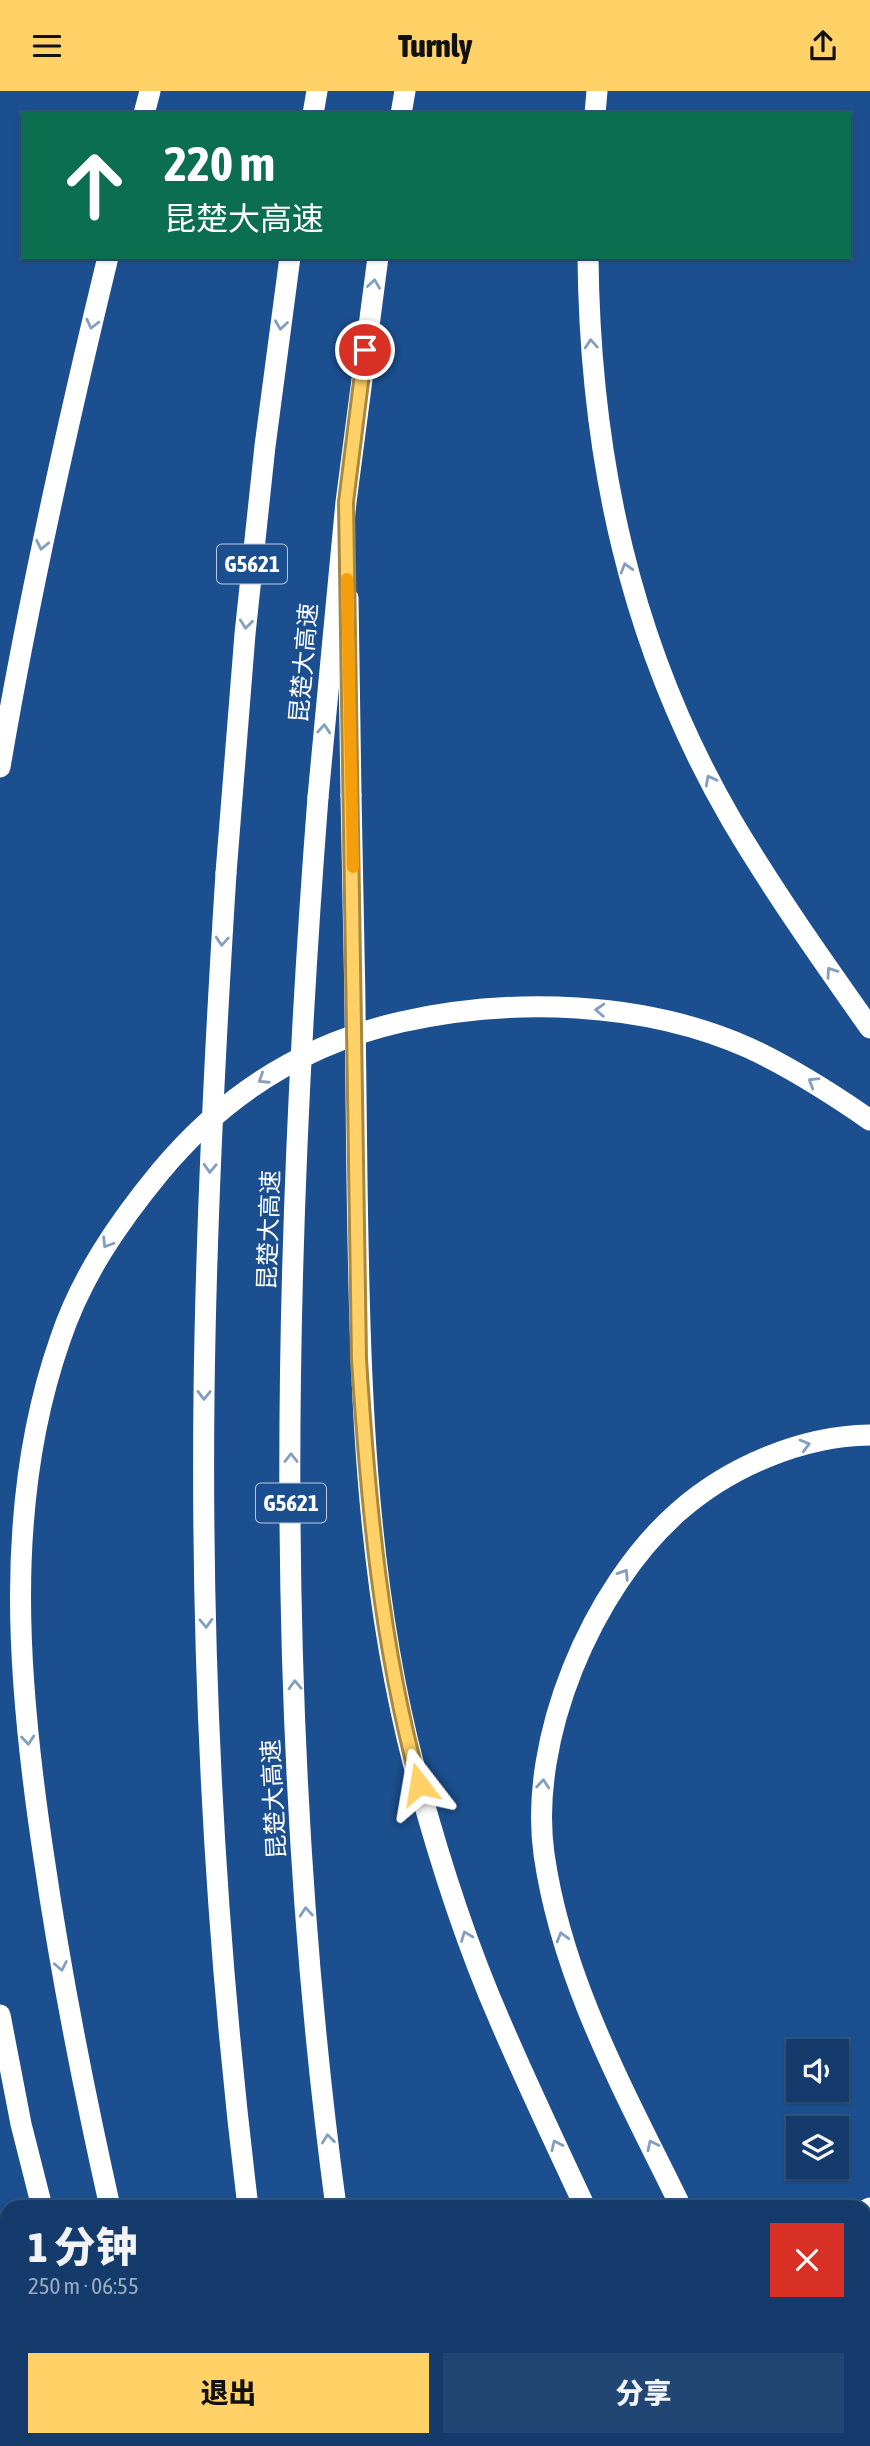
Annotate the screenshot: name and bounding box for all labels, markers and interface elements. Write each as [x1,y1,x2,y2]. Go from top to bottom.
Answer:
icon: menu [28,27,66,65]
text: Turnly [398,27,472,64]
icon: share [804,27,842,65]
text: 220 m [164,135,275,191]
icon: ahead [49,140,140,231]
text: 昆楚大高速 [164,200,324,237]
one-way arrow [366,278,381,290]
one-way arrow [86,317,100,329]
one-way arrow [274,319,289,331]
pin [335,320,395,380]
icon: arrive [346,331,384,369]
one-way arrow [584,338,599,349]
one-way arrow [36,539,50,551]
road number: G5621 [217,544,287,583]
one-way arrow [620,563,635,575]
street label: 昆楚大高速 [285,602,322,724]
one-way arrow [239,619,254,630]
one-way arrow [316,724,331,735]
one-way arrow [704,774,718,787]
one-way arrow [215,936,230,947]
one-way arrow [827,967,839,980]
one-way arrow [594,1003,605,1018]
one-way arrow [258,1071,271,1084]
one-way arrow [808,1077,821,1090]
one-way arrow [203,1163,218,1174]
street label: 昆楚大高速 [253,1170,284,1290]
one-way arrow [102,1235,115,1248]
one-way arrow [196,1391,212,1401]
one-way arrow [799,1439,811,1453]
one-way arrow [283,1452,298,1463]
road number: G5621 [256,1483,326,1523]
one-way arrow [616,1568,629,1581]
one-way arrow [199,1618,214,1629]
one-way arrow [287,1680,302,1691]
one-way arrow [20,1735,35,1746]
street label: 昆楚大高速 [257,1738,290,1860]
position arrow [382,1747,456,1821]
one-way arrow [535,1778,550,1789]
one-way arrow [299,1907,314,1918]
one-way arrow [461,1930,475,1942]
one-way arrow [556,1931,570,1943]
one-way arrow [52,1960,67,1972]
map controls [786,2039,849,2179]
button: sound [786,2039,849,2102]
button: layers [786,2116,849,2179]
one-way arrow [320,2133,335,2145]
one-way arrow [550,2140,564,2152]
one-way arrow [646,2140,660,2152]
text: 1 分钟 [28,2223,138,2271]
button: close [770,2223,844,2297]
text: 250 m · 06:55 [28,2273,139,2299]
button: 退出 [28,2353,429,2433]
button: 分享 [443,2353,844,2433]

